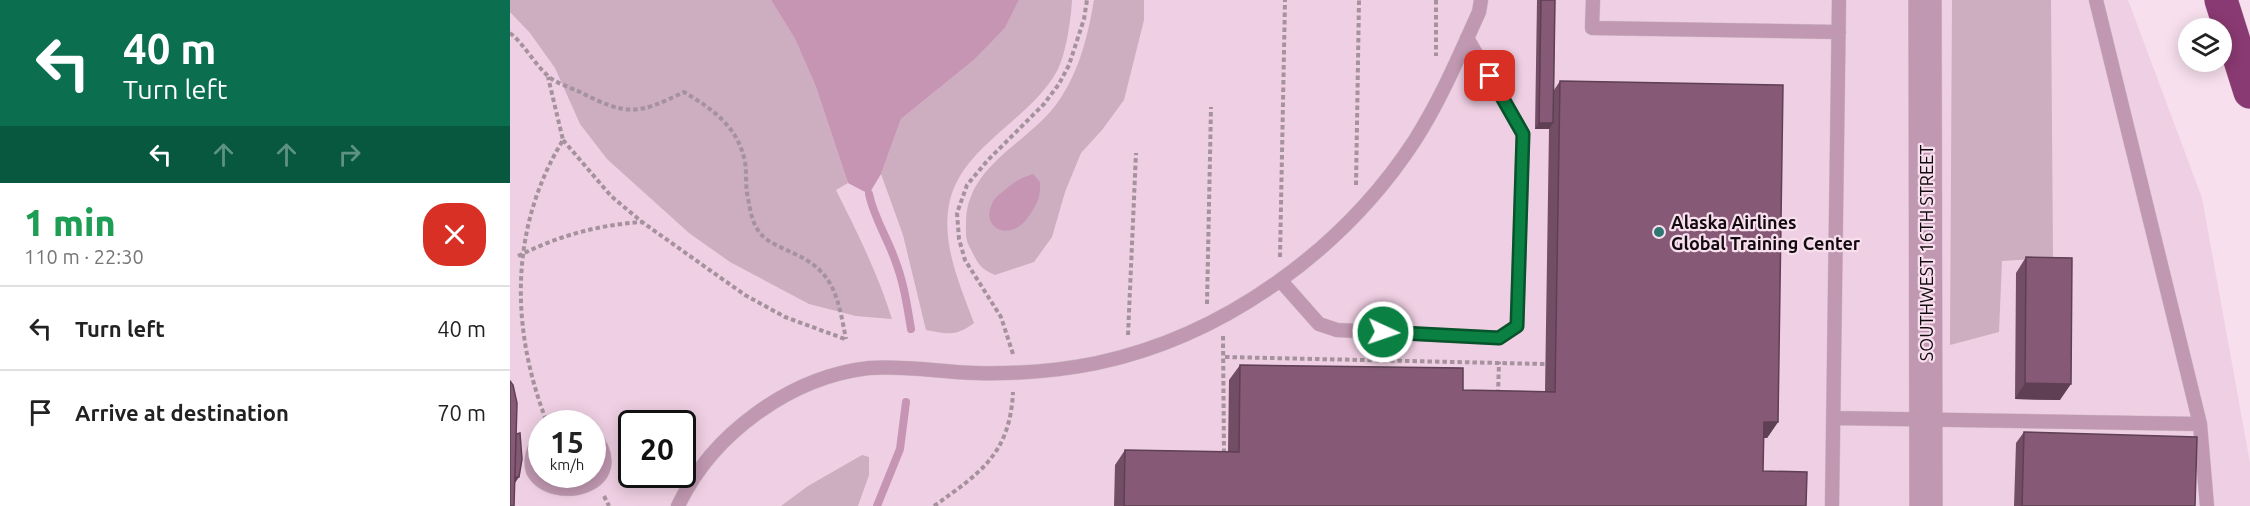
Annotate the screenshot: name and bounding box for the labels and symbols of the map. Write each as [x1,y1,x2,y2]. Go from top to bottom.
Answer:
pin [1464,50,1515,101]
street label: SOUTHWEST 16TH STREET [1916,145,1936,361]
place label: Alaska Airlines Global Training Center [1671,212,1861,253]
marker: Alaska Airlines Global Training Center [1652,225,1666,239]
position arrow [1351,300,1415,364]
speed limit sign: 20 [618,410,696,488]

